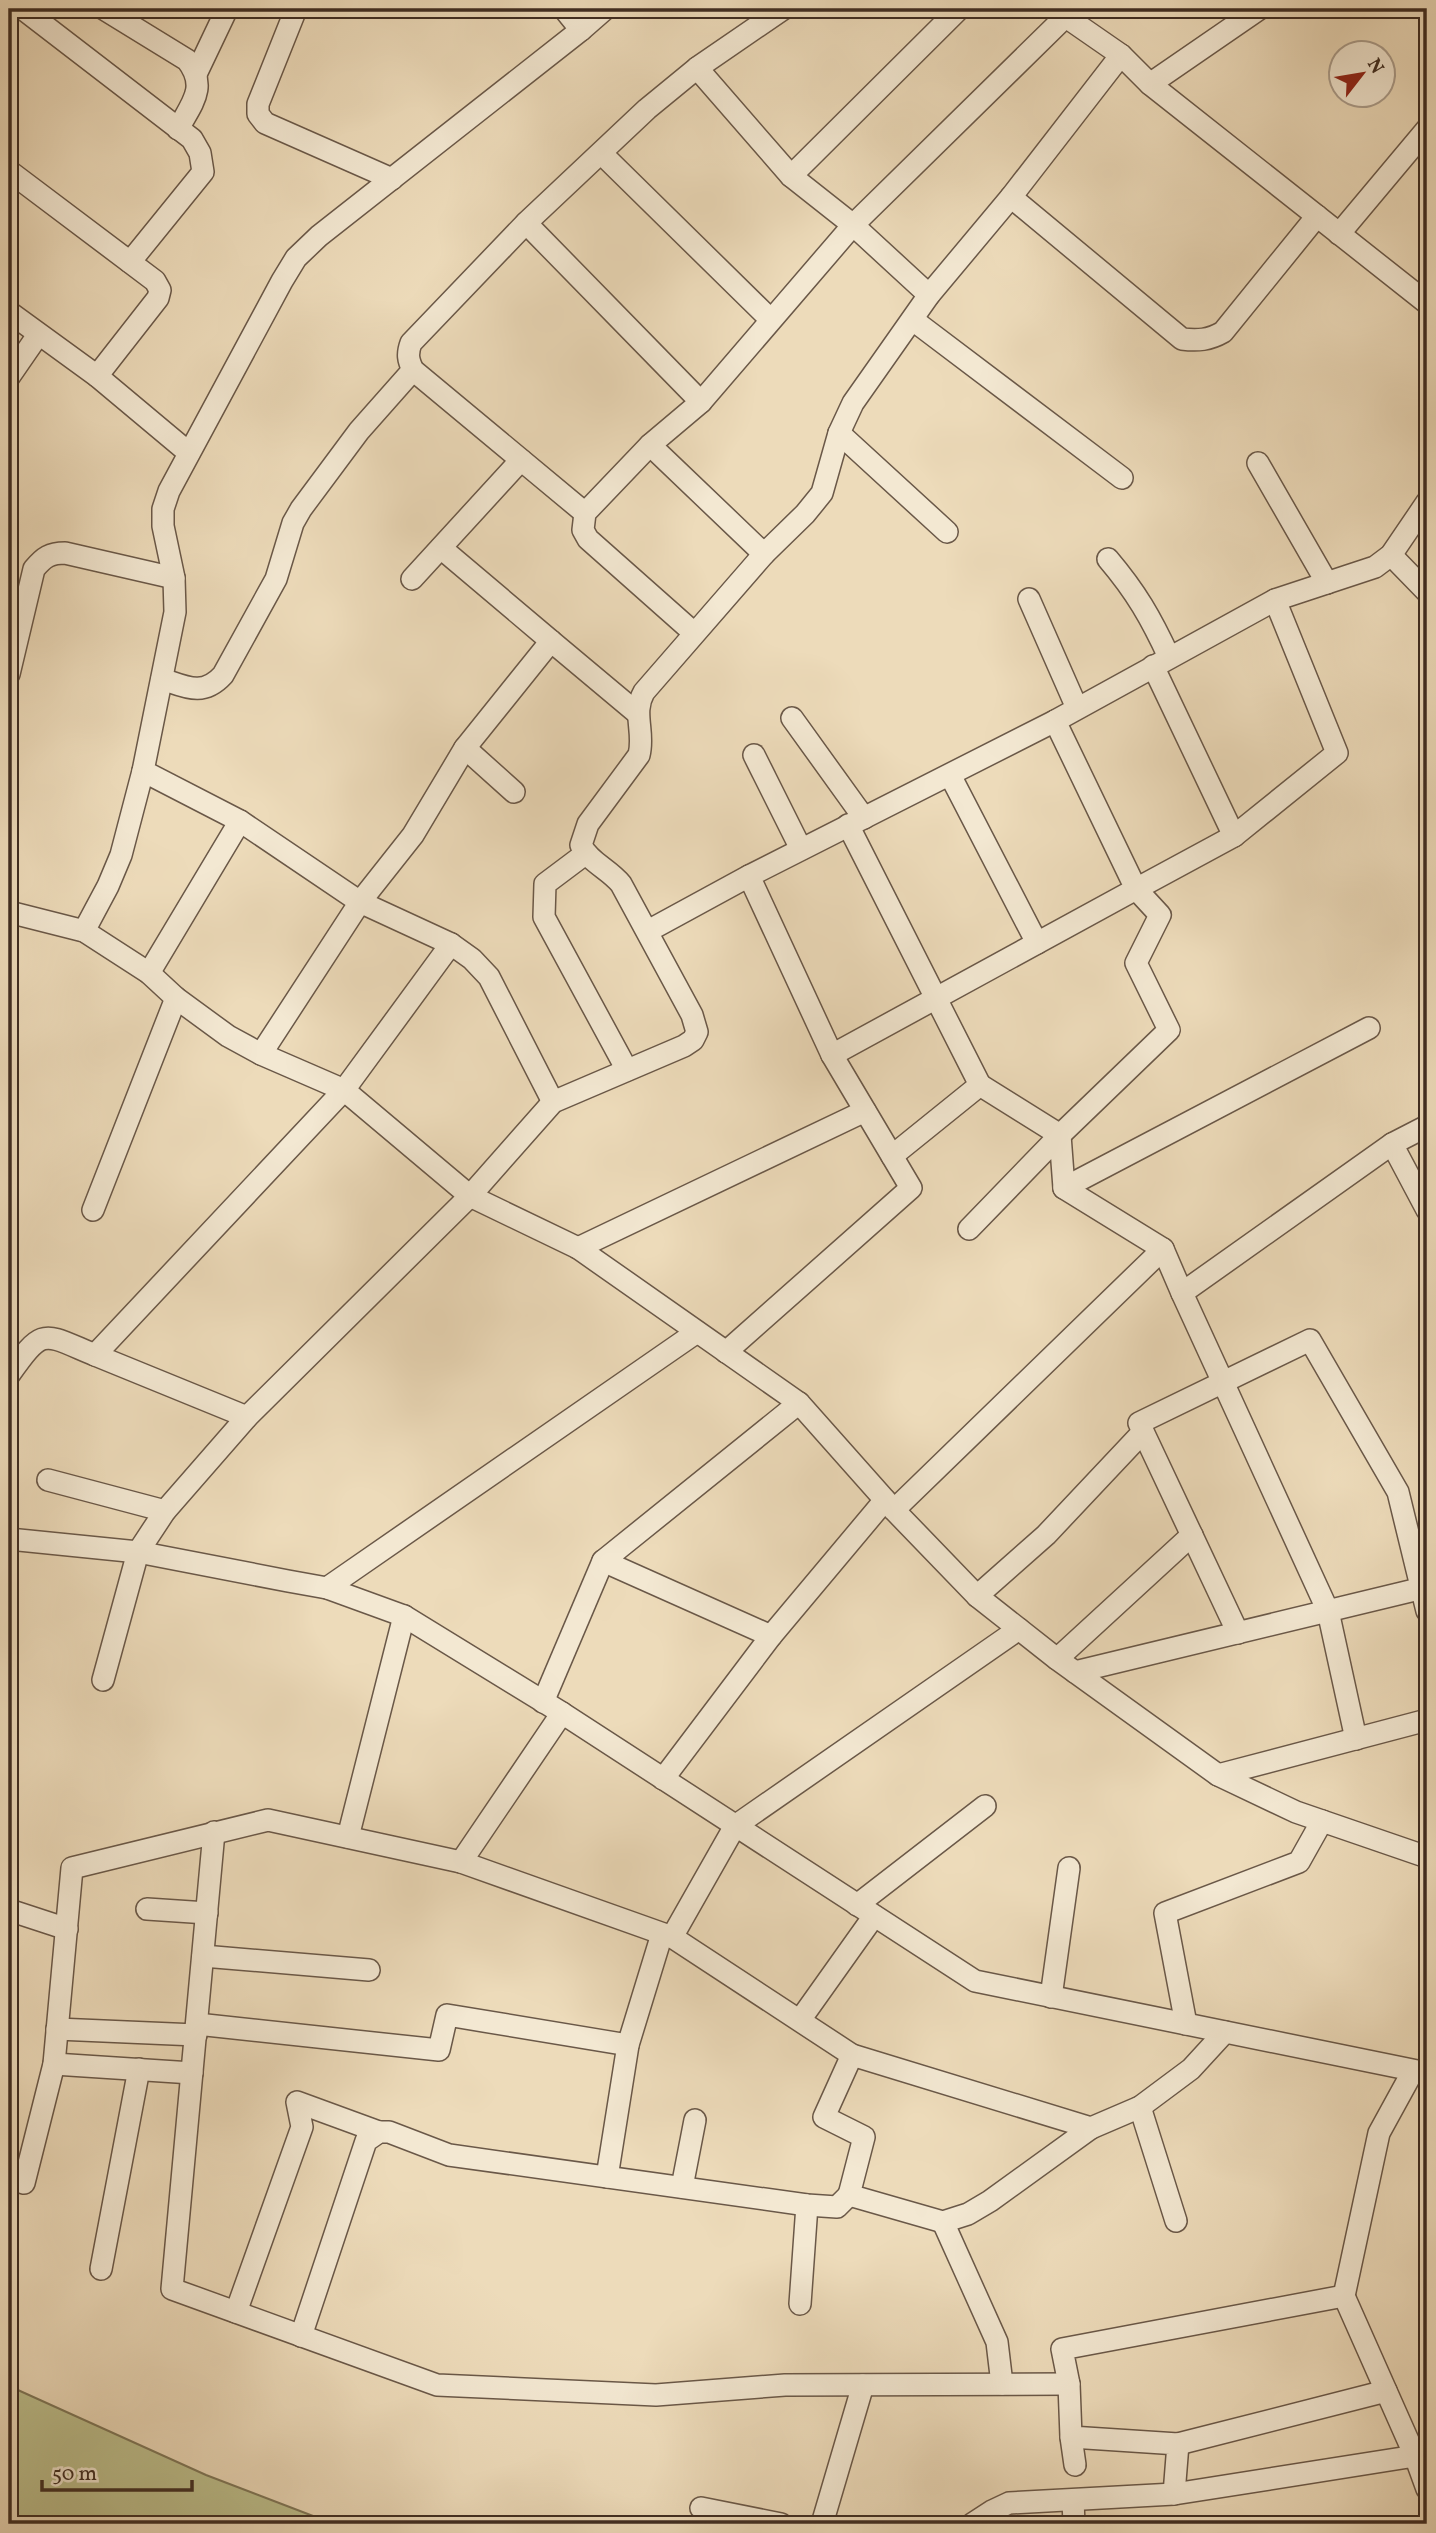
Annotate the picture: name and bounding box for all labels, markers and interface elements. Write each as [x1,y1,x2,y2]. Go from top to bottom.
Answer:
north arrow [1328,38,1398,108]
text: N [1360,54,1390,79]
scale bar [42,2449,192,2493]
text: 50 m [52,2460,97,2489]

